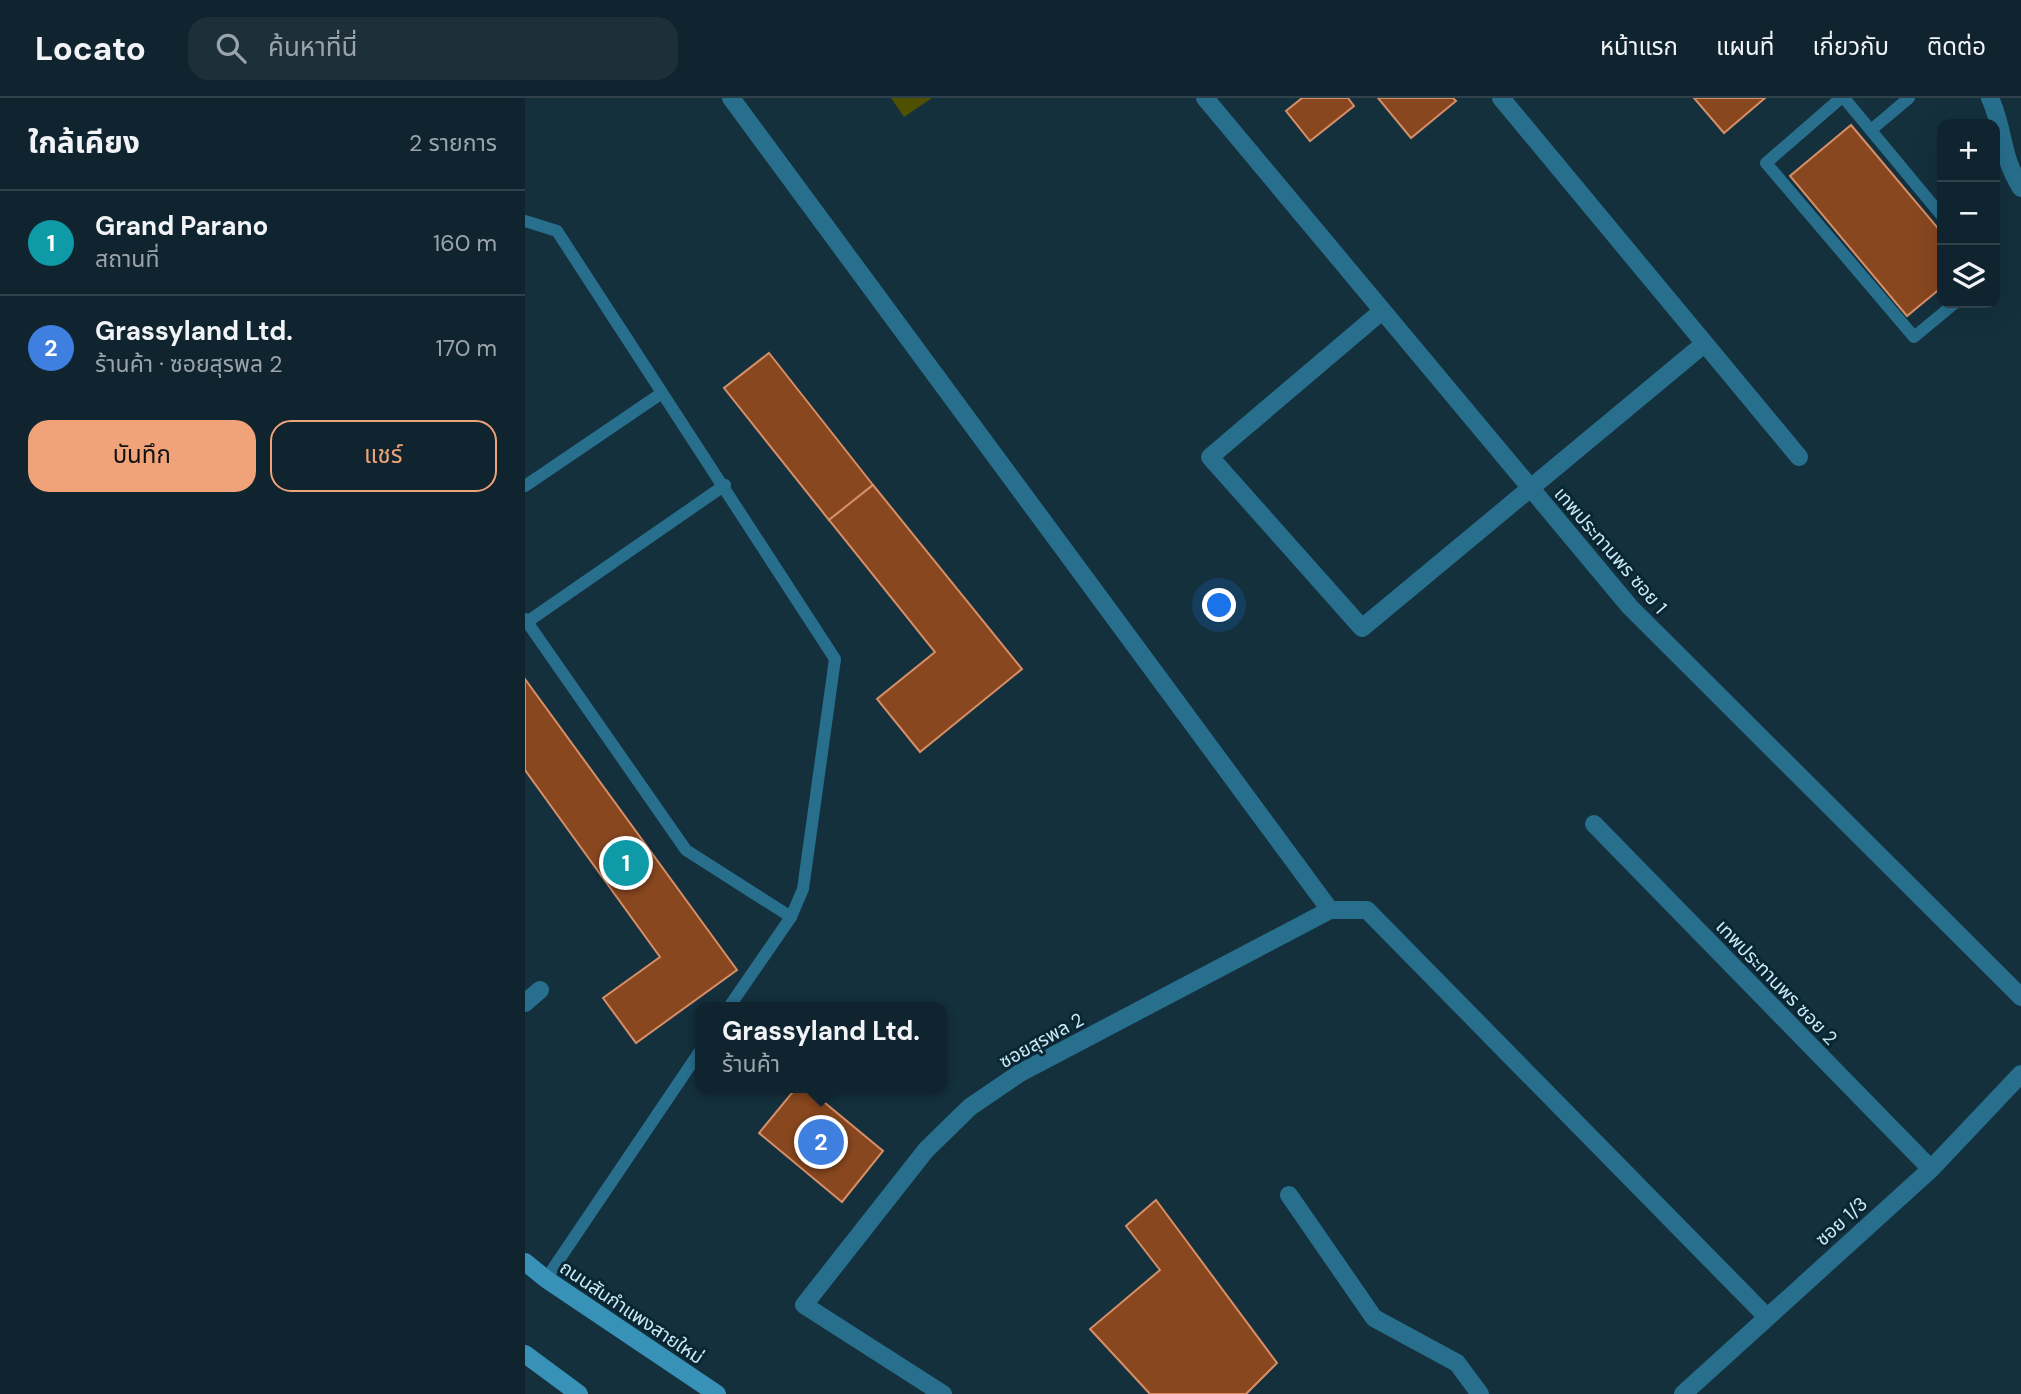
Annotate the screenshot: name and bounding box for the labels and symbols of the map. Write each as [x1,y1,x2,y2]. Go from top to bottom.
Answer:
street label: เทพประทานพร ซอย 1 [1549,482,1672,619]
your location [1202,588,1236,622]
pin: 1 [603,837,649,889]
street label: เทพประทานพร ซอย 2 [1710,914,1843,1050]
street label: ซอยสุรพล 2 [995,1007,1088,1074]
pin: 2 [798,1116,844,1168]
street label: ซอย 1/3 [1810,1191,1873,1251]
street label: ถนนสันกำแพงสายใหม่ [555,1255,709,1370]

